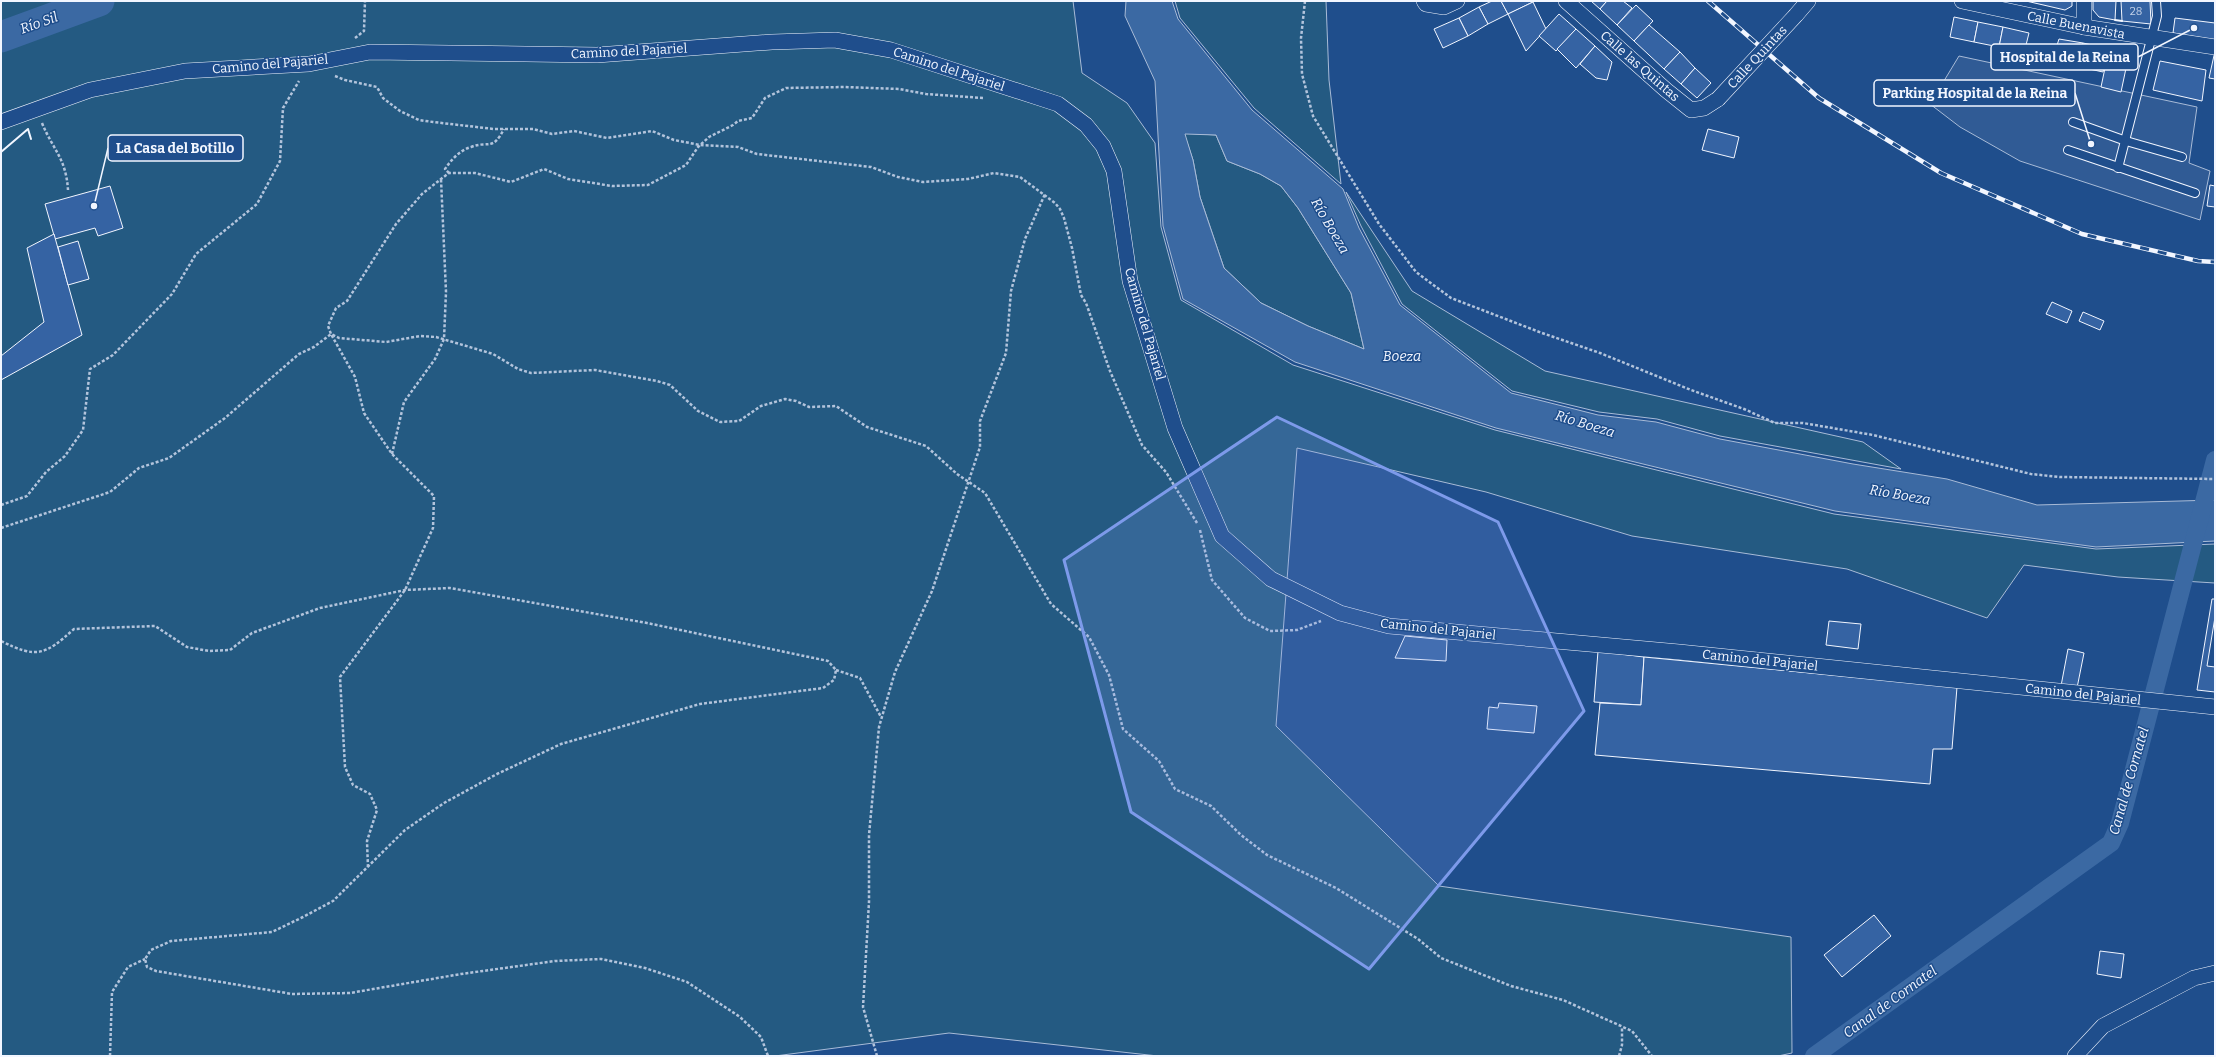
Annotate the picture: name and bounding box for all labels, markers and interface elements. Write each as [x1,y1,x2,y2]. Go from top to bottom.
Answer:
house number: 28 [2130,5,2142,18]
water label: Río Sil [18,8,60,38]
street label: Calle Buenavista [2026,8,2126,42]
street label: Calle Quintas [1724,23,1790,91]
street label: Calle las Quintas [1597,28,1683,104]
street label: Camino del Pajariel [570,40,688,62]
street label: Camino del Pajariel [891,44,1007,94]
callout: Hospital de la Reina [1991,44,2138,70]
text: Hospital de la Reina [2000,49,2130,66]
street label: Camino del Pajariel [211,51,329,77]
callout: Parking Hospital de la Reina [1874,80,2075,106]
text: Parking Hospital de la Reina [1883,85,2068,102]
callout: La Casa del Botillo [108,135,243,161]
text: La Casa del Botillo [116,140,234,157]
water label: Río Boeza [1307,195,1353,257]
street label: Camino del Pajariel [1122,266,1168,382]
water label: Boeza [1383,348,1421,365]
water label: Río Boeza [1553,407,1617,441]
water label: Río Boeza [1868,481,1932,509]
street label: Camino del Pajariel [1379,615,1497,643]
street label: Camino del Pajariel [1701,646,1819,674]
street label: Camino del Pajariel [2024,680,2142,708]
water label: Canal de Cornatel [2105,725,2153,837]
water label: Canal de Cornatel [1840,962,1940,1042]

